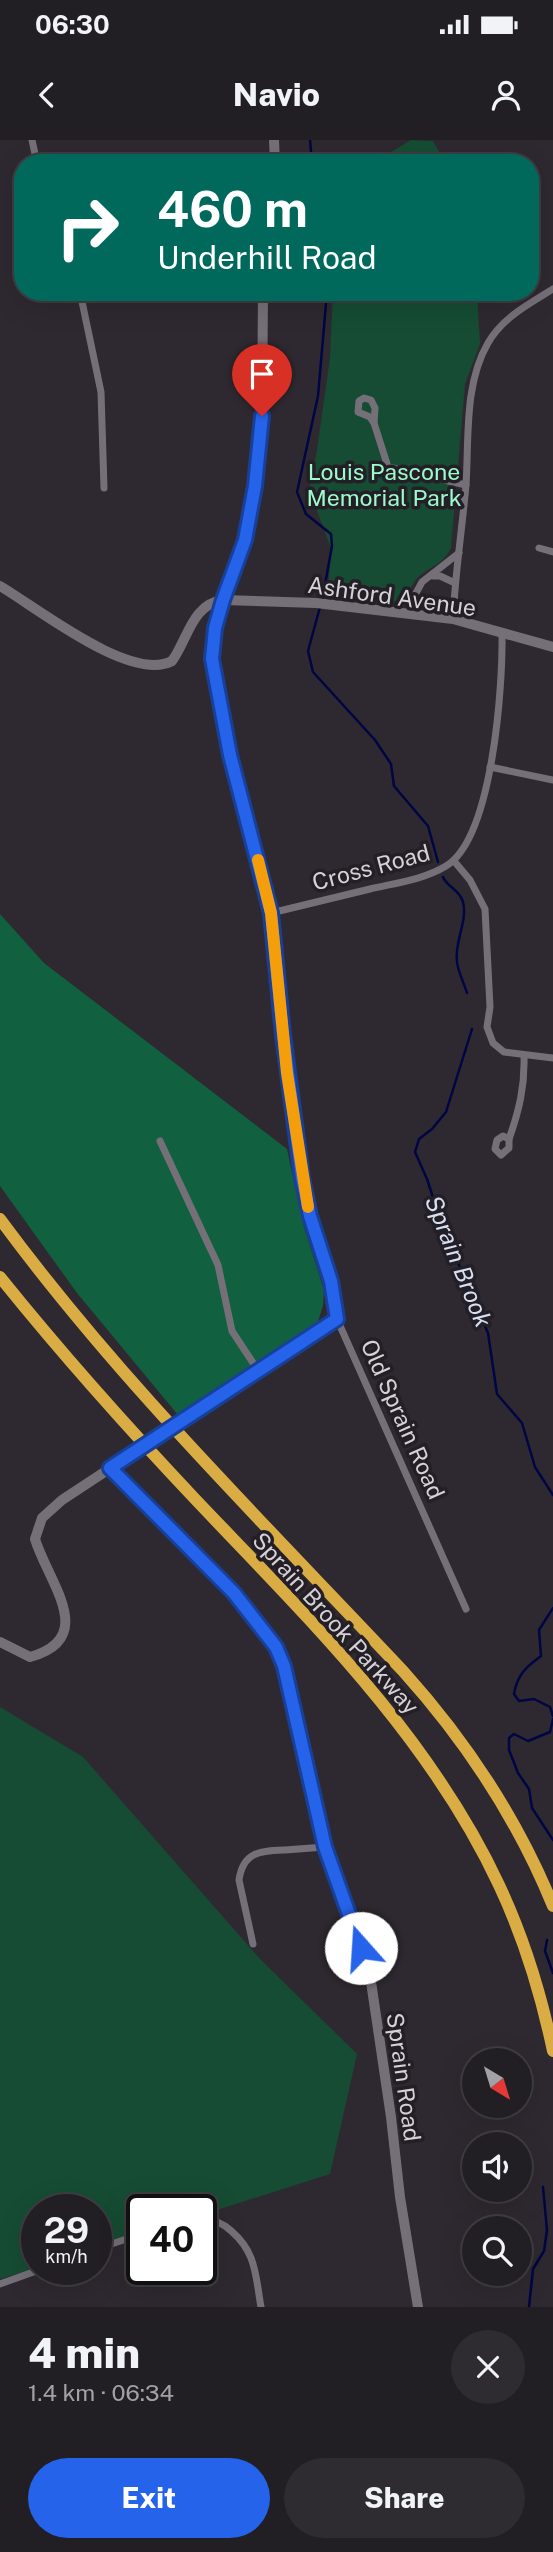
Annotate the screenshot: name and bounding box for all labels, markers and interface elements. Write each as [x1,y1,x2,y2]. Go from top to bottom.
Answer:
text: 06:30 [35,9,110,40]
icon: back [28,76,66,114]
text: Navio [233,76,320,113]
icon: person [487,76,525,114]
text: 460 m [157,180,308,238]
icon: right [42,182,133,273]
text: Underhill Road [157,239,377,276]
pin [232,344,292,416]
icon: arrive [243,355,281,393]
park label: Louis Pascone Memorial Park [306,458,462,511]
street label: Ashford Avenue [306,571,478,621]
street label: Cross Road [309,838,433,896]
water label: Sprain Brook [420,1191,498,1331]
street label: Old Sprain Road [356,1335,450,1503]
street label: Sprain Brook Parkway [247,1526,425,1720]
position arrow [324,1911,398,1985]
street label: Sprain Road [382,2011,426,2143]
north arrow [462,2048,532,2118]
map controls [462,2048,532,2286]
button: sound [462,2132,532,2202]
speed limit sign: 40 [126,2194,217,2285]
text: 29 [44,2210,89,2251]
button: search [462,2216,532,2286]
text: km/h [45,2246,88,2267]
text: 4 min [28,2328,140,2377]
button: close [451,2330,525,2404]
text: 1.4 km · 06:34 [28,2379,174,2406]
button: Exit [28,2458,270,2538]
button: Share [284,2458,525,2538]

